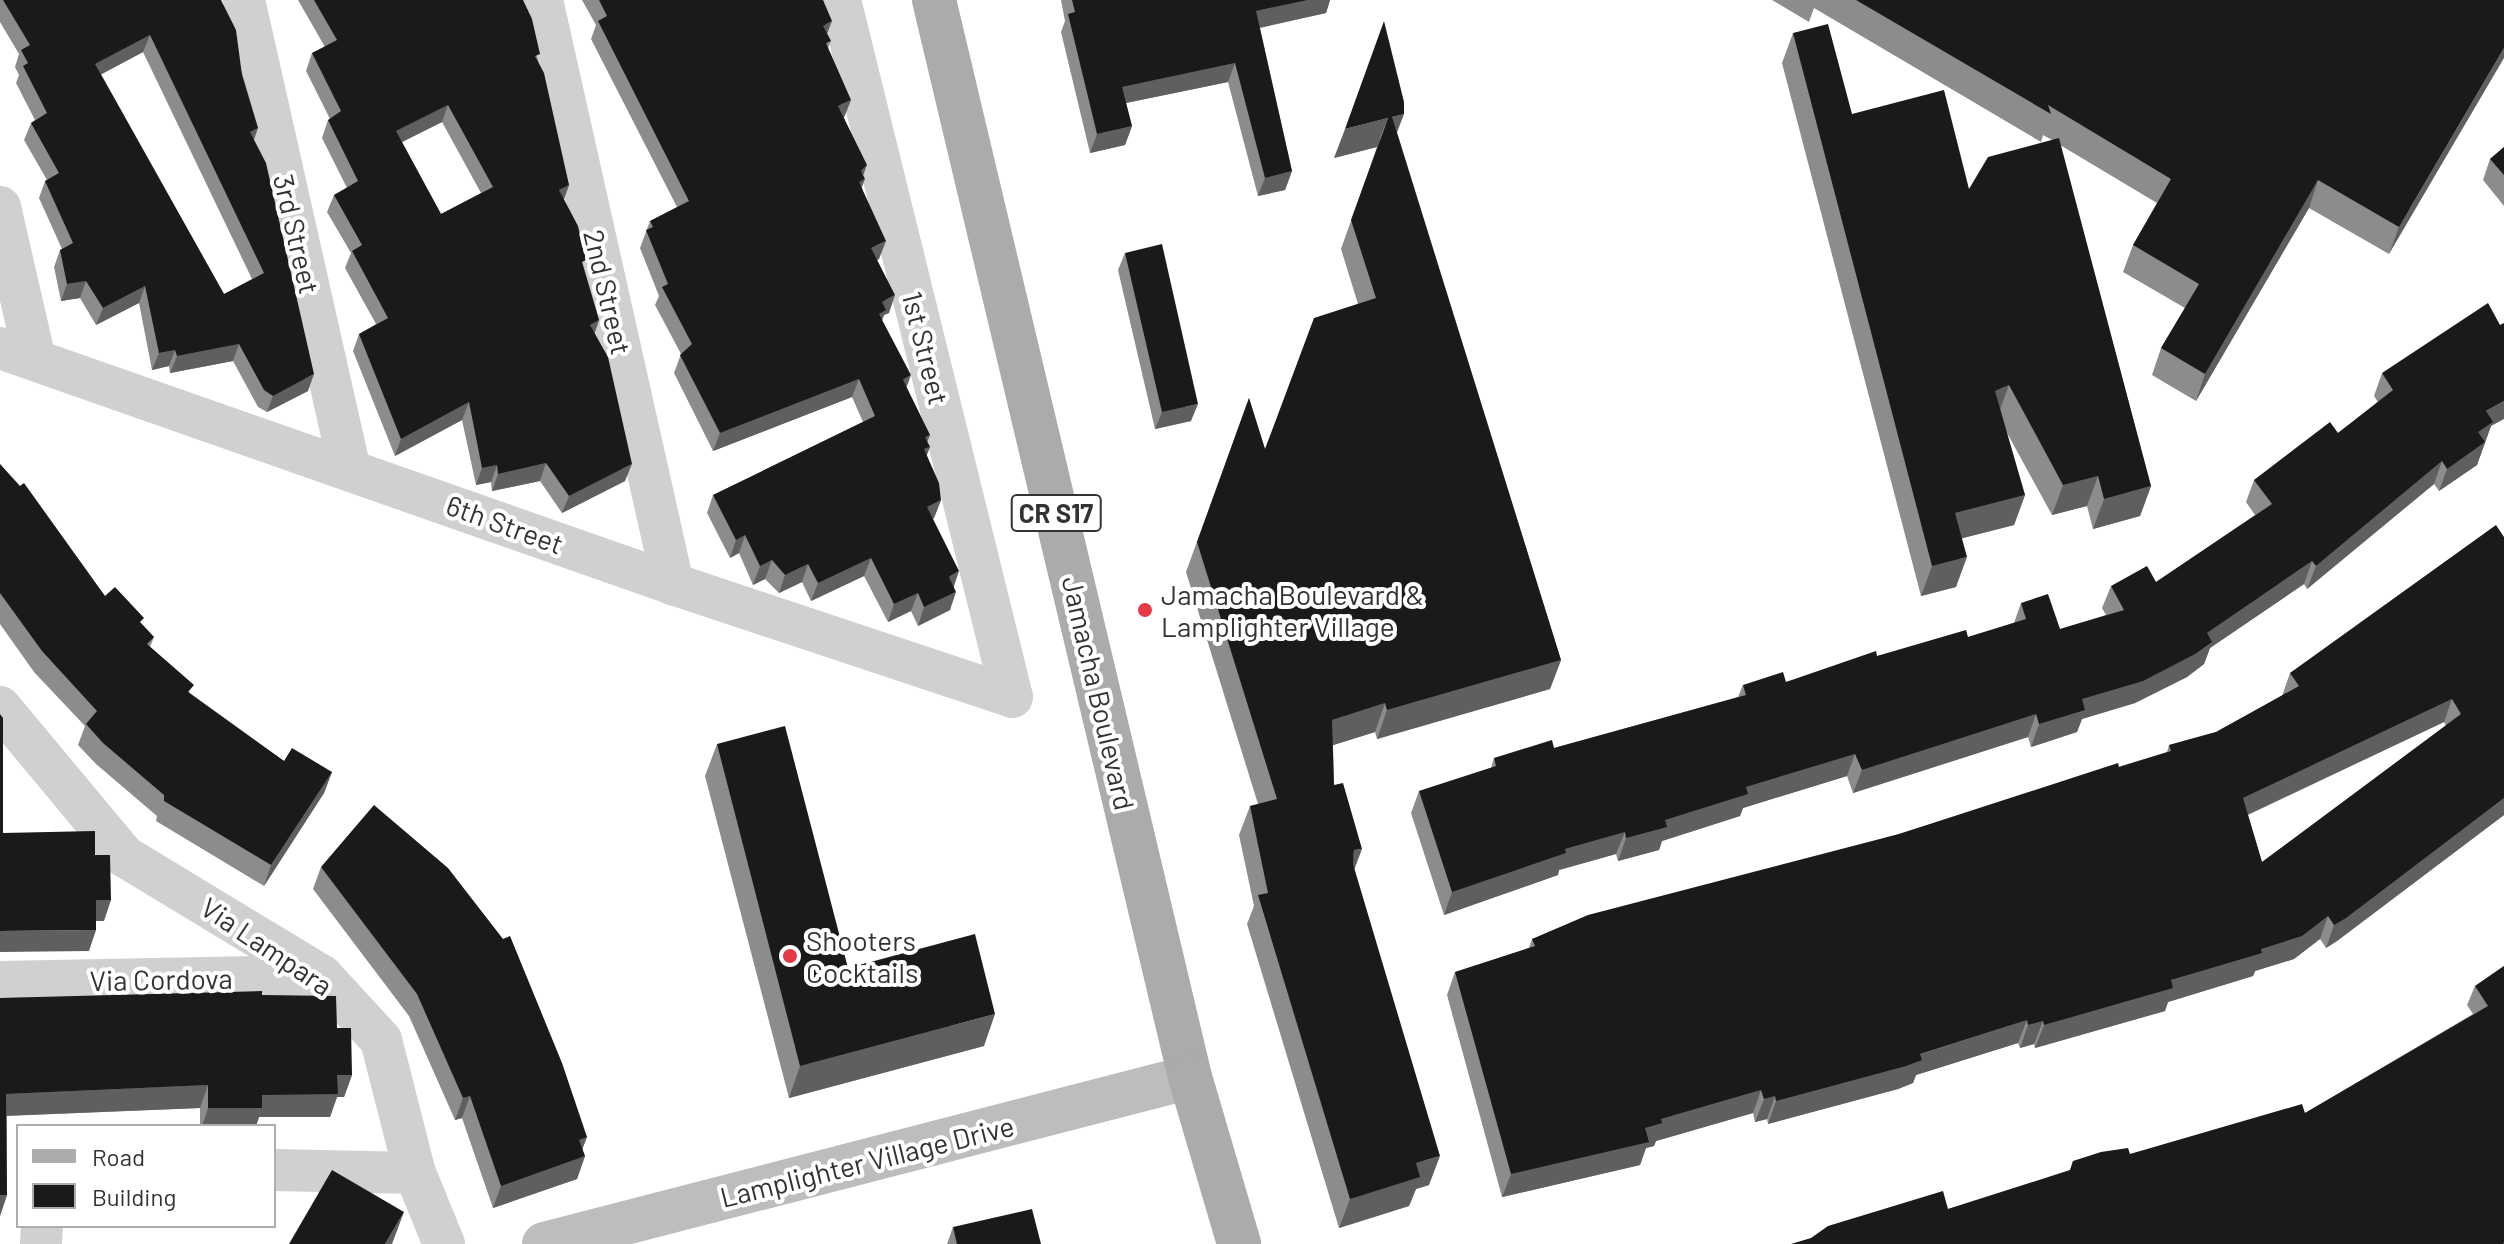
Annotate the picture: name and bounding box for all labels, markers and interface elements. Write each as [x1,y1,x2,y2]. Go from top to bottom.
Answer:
street label: 3rd Street [267,171,327,297]
street label: 2nd Street [577,226,639,358]
street label: 1st Street [896,288,956,408]
street label: 6th Street [442,487,568,561]
road number: CR S17 [1010,491,1102,535]
street label: Jamacha Boulevard [1056,573,1142,813]
place label: Jamacha Boulevard & Lamplighter Village [1161,577,1424,643]
marker: Jamacha Boulevard & Lamplighter Village [1136,601,1154,619]
street label: Via Lampara [195,890,339,1002]
place label: Shooters Cocktails [806,923,918,989]
marker: Shooters Cocktails [781,947,799,965]
street label: Via Cordova [89,961,233,997]
street label: Lamplighter Village Drive [717,1108,1017,1214]
legend [16,1124,276,1228]
text: Road [92,1142,145,1171]
text: Building [92,1182,176,1211]

